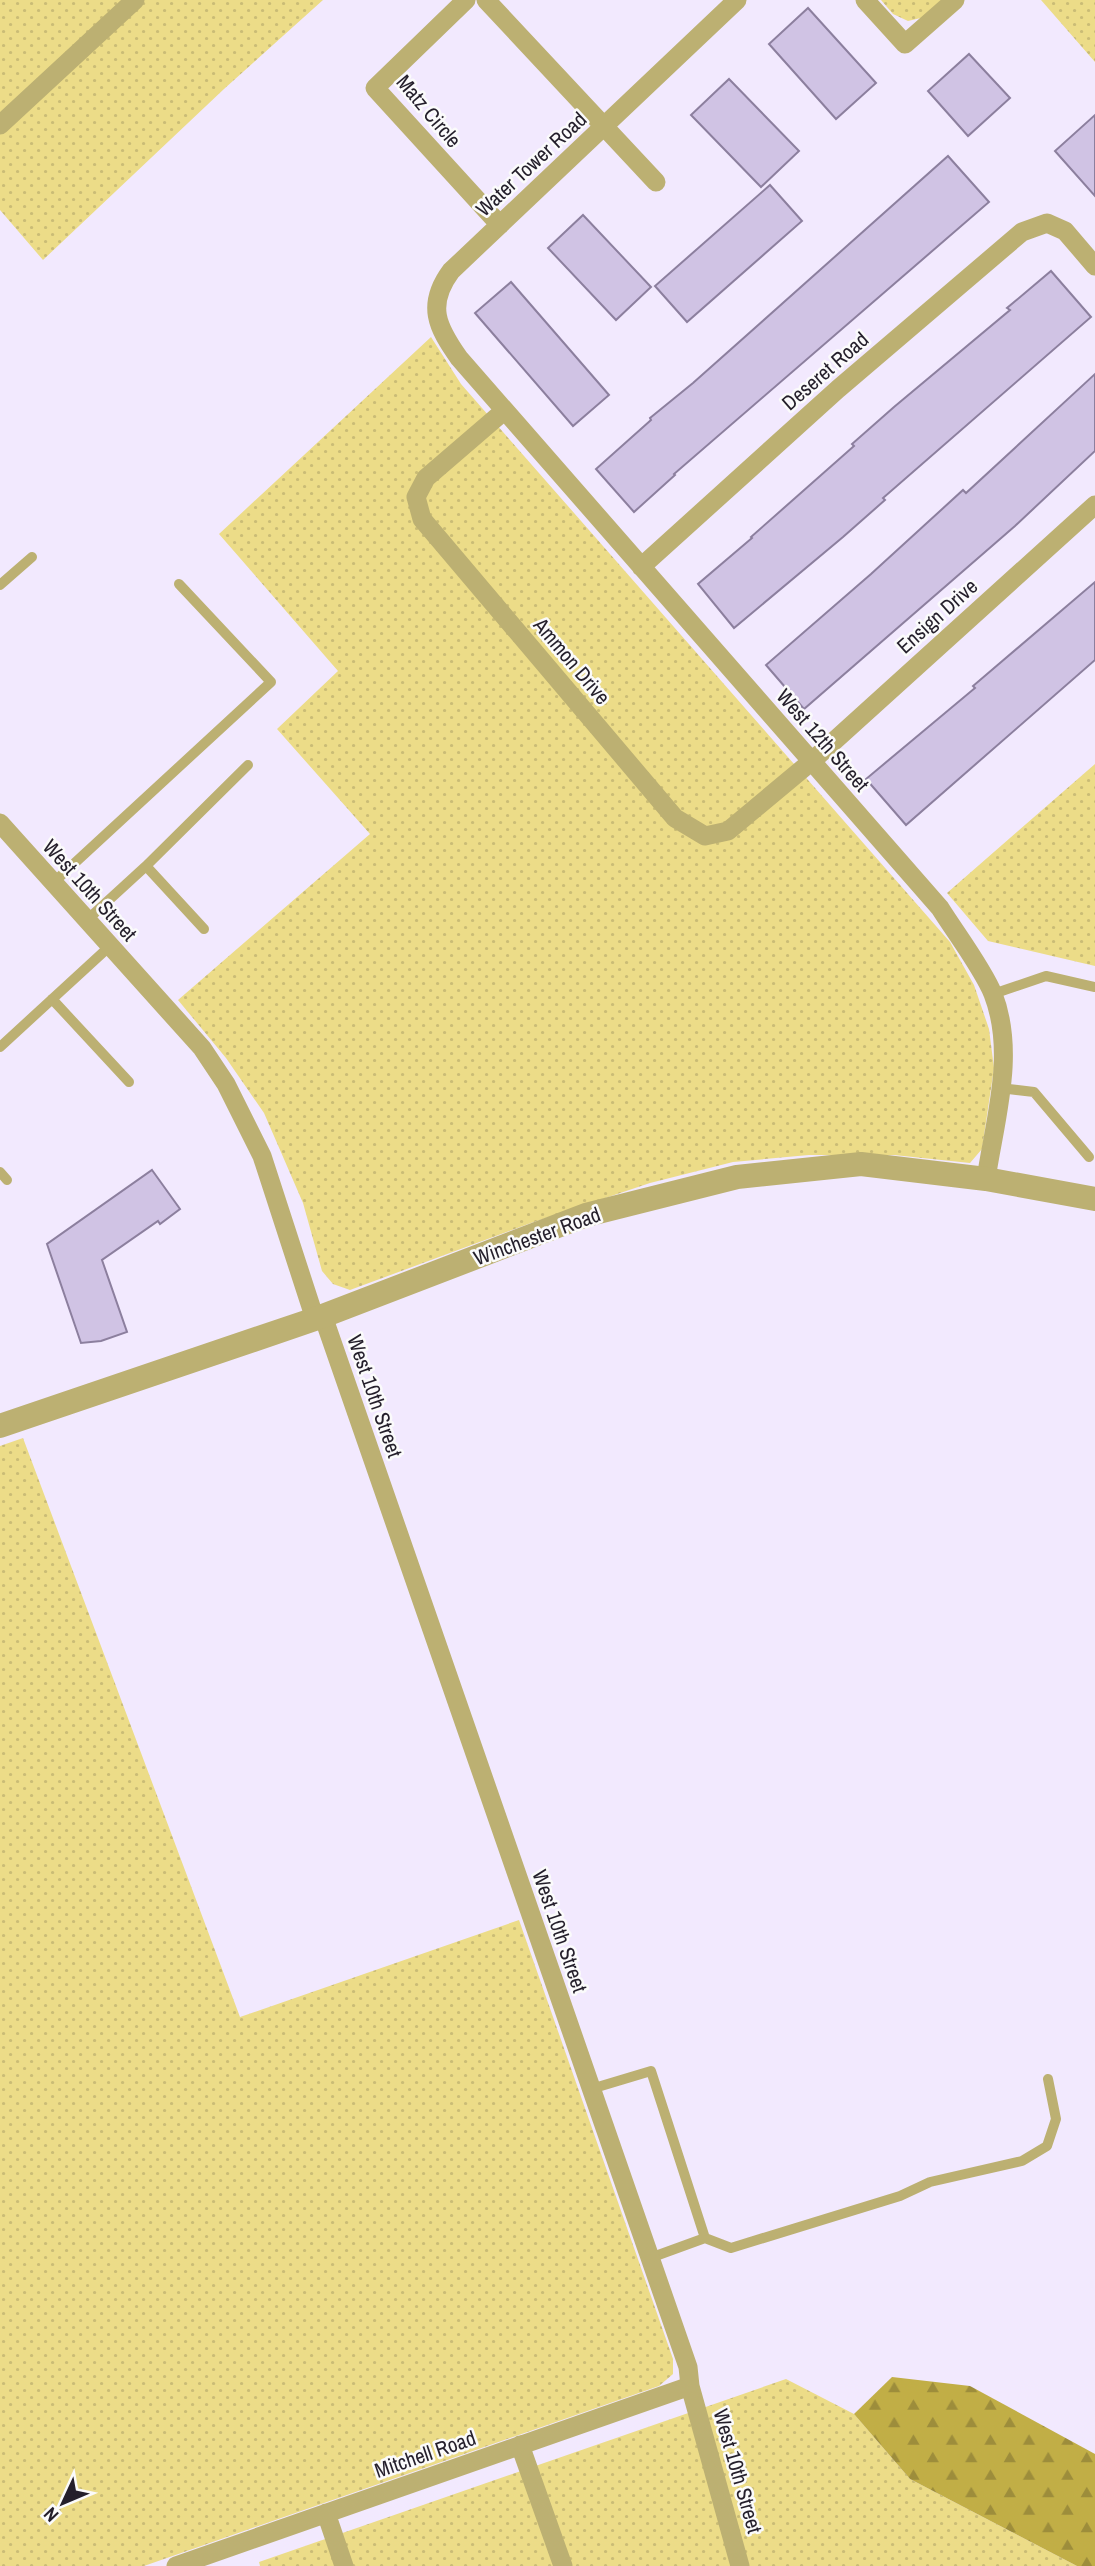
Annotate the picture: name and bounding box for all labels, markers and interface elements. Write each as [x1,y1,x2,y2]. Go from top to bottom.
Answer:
street label: Matz Circle [390,68,468,154]
street label: Water Tower Road [469,105,593,223]
street label: Deseret Road [775,325,875,417]
street label: Ensign Drive [890,572,984,660]
street label: Ammon Drive [526,611,617,711]
street label: West 12th Street [770,682,876,798]
street label: West 10th Street [36,833,144,947]
street label: Winchester Road [470,1200,604,1272]
street label: West 10th Street [340,1331,410,1461]
street label: West 10th Street [525,1866,595,1996]
street label: West 10th Street [706,2405,770,2537]
street label: Mitchell Road [371,2423,479,2485]
north arrow [28,2468,98,2538]
text: N [38,2502,64,2528]

